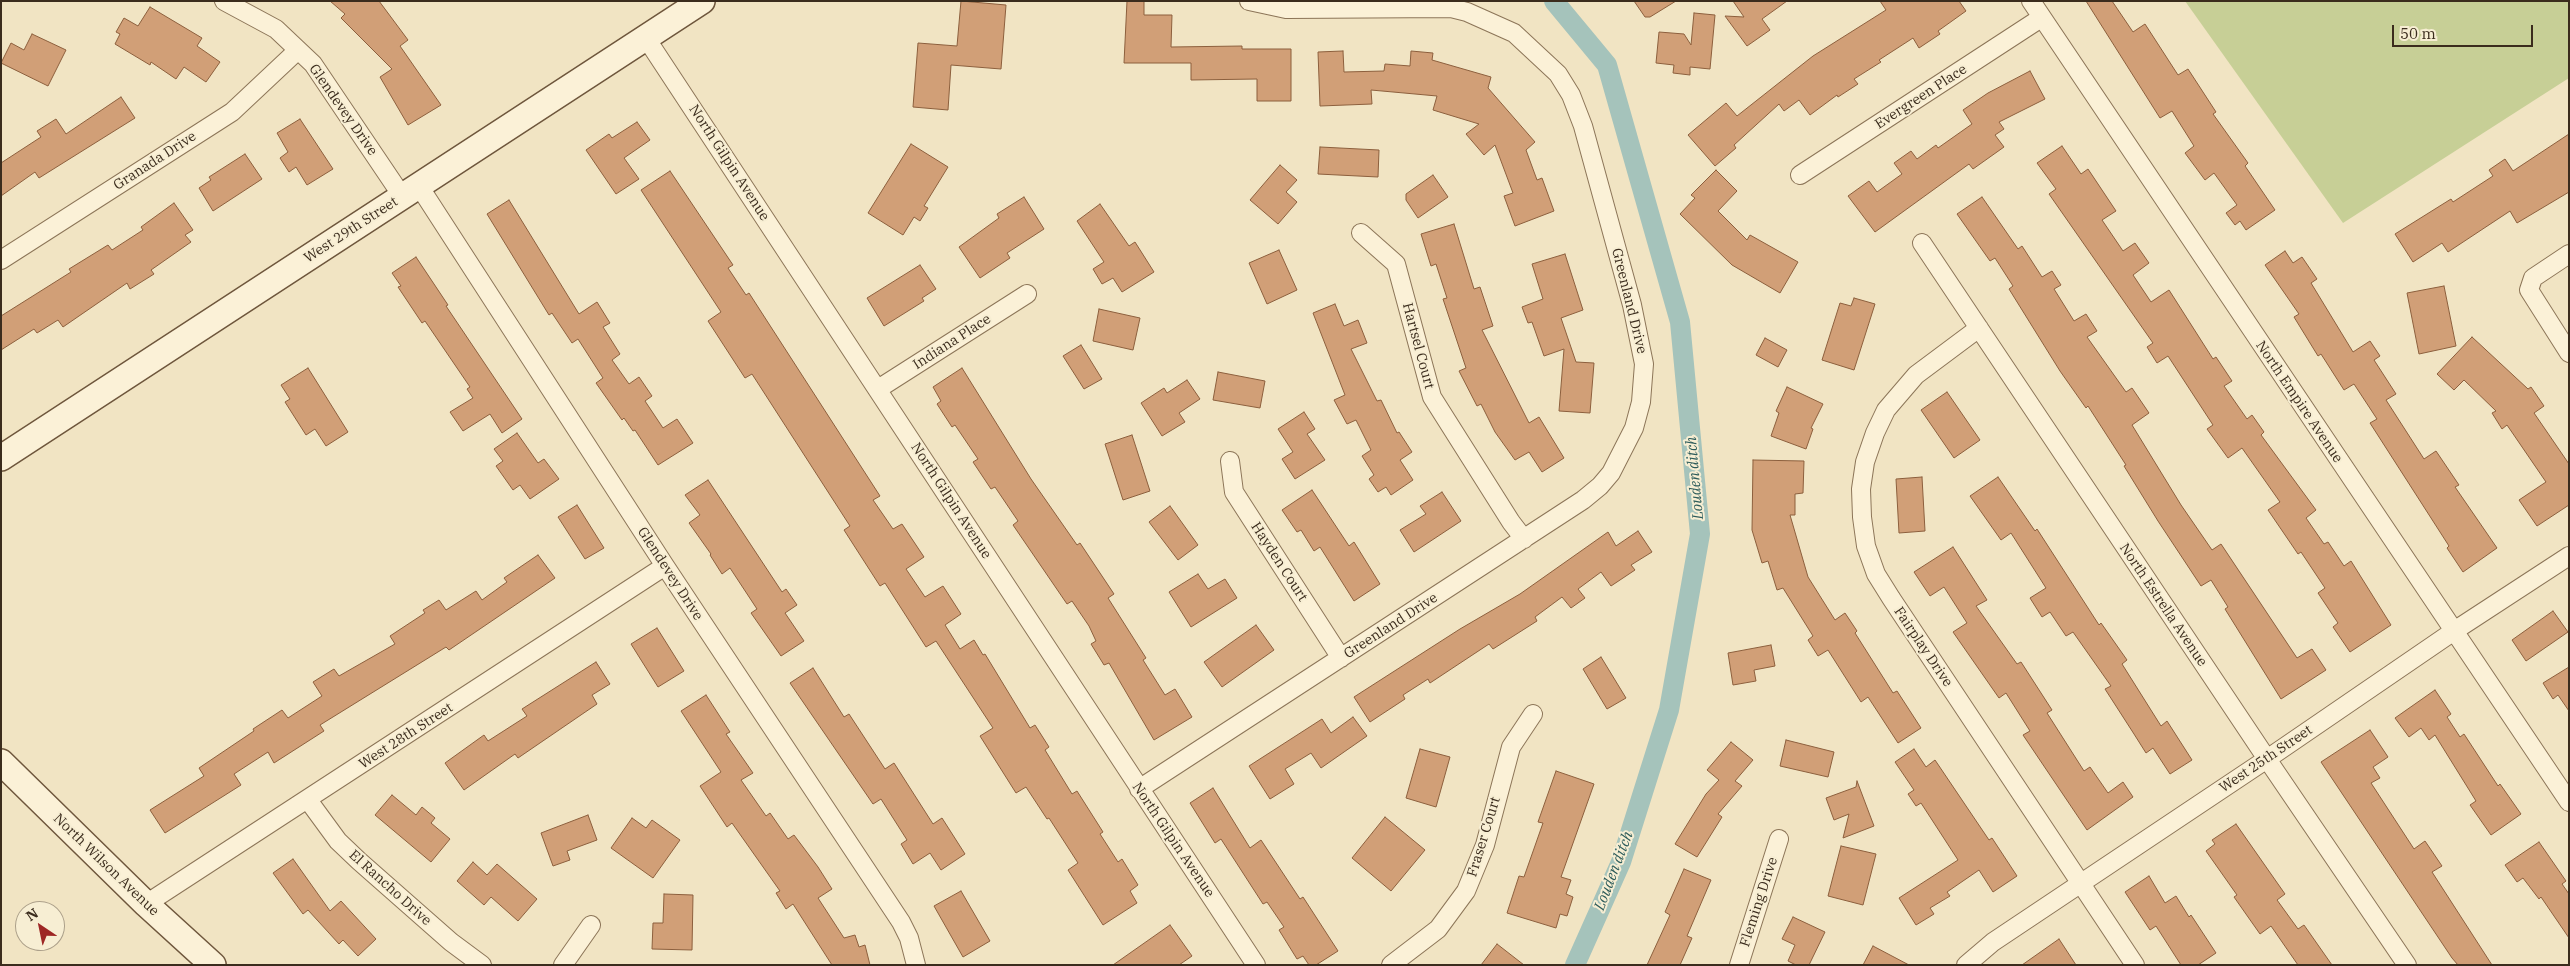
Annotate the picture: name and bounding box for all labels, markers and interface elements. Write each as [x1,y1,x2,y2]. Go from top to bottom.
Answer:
scale bar [2395,15,2536,47]
text: 50 m [2400,24,2436,43]
street label: Glendevey Drive [305,61,381,159]
street label: Evergreen Place [1872,61,1970,133]
street label: North Gilpin Avenue [685,102,773,224]
street label: Granada Drive [110,128,200,194]
street label: West 29th Street [301,193,401,267]
street label: Greenland Drive [1608,247,1650,355]
street label: Hartsel Court [1398,301,1438,391]
street label: Indiana Place [910,311,994,373]
street label: North Empire Avenue [2252,338,2346,466]
water label: Louden ditch [1682,436,1708,520]
street label: North Gilpin Avenue [907,440,995,562]
street label: Hayden Court [1247,519,1311,605]
street label: Glendevey Drive [634,524,706,624]
street label: North Estrella Avenue [2116,540,2210,670]
street label: Greenland Drive [1341,590,1441,662]
street label: Fairplay Drive [1890,604,1956,690]
street label: West 28th Street [356,699,456,773]
street label: West 25th Street [2216,722,2316,796]
street label: North Gilpin Avenue [1128,779,1218,901]
street label: Fraser Court [1464,795,1504,879]
street label: North Wilson Avenue [50,810,162,920]
water label: Louden ditch [1591,829,1637,913]
street label: El Rancho Drive [345,847,435,929]
street label: Fleming Drive [1737,855,1781,949]
north arrow [15,901,65,951]
text: N [23,904,42,925]

